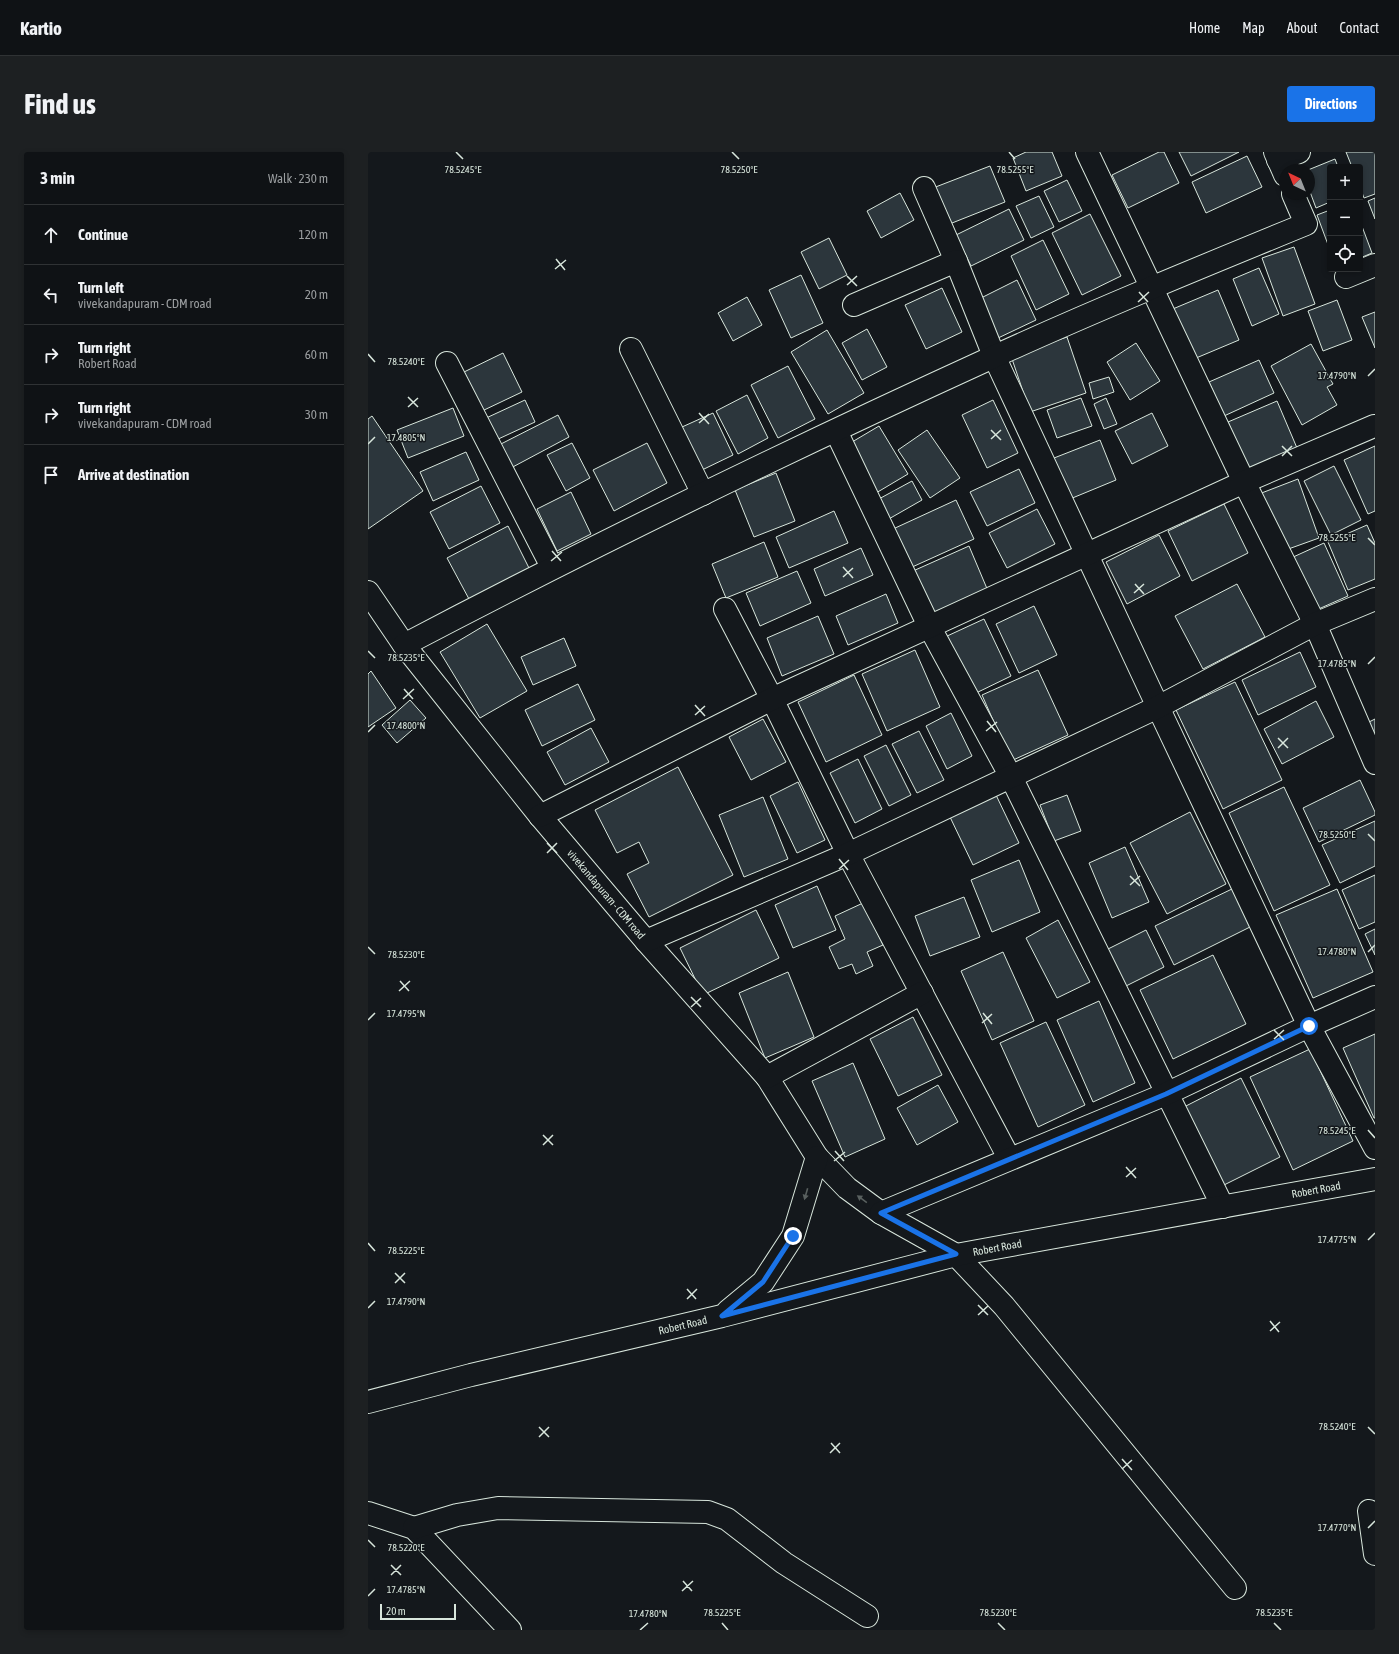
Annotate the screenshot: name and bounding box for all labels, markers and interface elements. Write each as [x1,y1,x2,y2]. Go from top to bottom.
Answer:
text: Kartio [20,17,62,39]
text: Home [1189,20,1220,36]
text: Map [1242,20,1265,36]
text: About [1287,20,1318,36]
text: Contact [1340,20,1379,36]
button: Directions [1287,86,1375,122]
text: Find us [24,88,96,120]
text: 78.5245°E [445,164,482,175]
text: 78.5250°E [721,164,758,175]
text: 78.5255°E [997,164,1034,175]
north arrow [1279,164,1315,200]
map controls [1327,164,1363,272]
button: + [1327,164,1363,200]
text: 3 min [40,168,75,188]
text: Walk · 230 m [268,171,328,186]
button: − [1327,200,1363,236]
icon: ahead [40,224,62,246]
text: Continue [78,226,128,243]
text: 120 m [299,227,328,242]
button: locate [1327,236,1363,272]
text: Turn left [78,279,124,296]
icon: left [40,284,62,306]
text: 20 m [305,287,328,302]
text: vivekandapuram - CDM road [78,296,212,311]
text: Turn right [78,339,131,356]
icon: right [40,344,62,366]
text: 60 m [305,347,328,362]
text: Robert Road [78,356,137,371]
text: 78.5240°E [388,356,425,367]
text: 17.4790°N [1318,370,1356,381]
text: Turn right [78,399,131,416]
icon: right [40,404,62,426]
text: 30 m [305,407,328,422]
text: vivekandapuram - CDM road [78,416,212,431]
text: 17.4805°N [387,432,425,443]
icon: arrive [40,464,62,486]
text: Arrive at destination [78,466,189,483]
text: 78.5255°E [1319,532,1356,543]
text: 78.5235°E [388,652,425,663]
text: 17.4785°N [1318,658,1356,669]
text: 17.4800°N [387,720,425,731]
text: 78.5250°E [1319,829,1356,840]
street label: vivekandapuram - CDM road [565,847,647,941]
text: 17.4780°N [1318,946,1356,957]
text: 78.5230°E [388,949,425,960]
text: 17.4795°N [387,1008,425,1019]
route start [1300,1017,1318,1035]
text: 78.5245°E [1319,1125,1356,1136]
street label: Robert Road [1290,1179,1342,1200]
one-way arrow [803,1189,809,1201]
one-way arrow [857,1195,868,1203]
route end [784,1227,802,1245]
text: 17.4775°N [1318,1234,1356,1245]
street label: Robert Road [972,1237,1023,1258]
text: 78.5225°E [388,1245,425,1256]
text: 17.4790°N [387,1296,425,1307]
street label: Robert Road [657,1314,708,1337]
text: 78.5240°E [1319,1421,1356,1432]
text: 17.4770°N [1318,1522,1356,1533]
text: 78.5220°E [388,1542,425,1553]
text: 17.4785°N [387,1584,425,1595]
scale bar [380,1602,456,1621]
text: 20 m [386,1605,406,1617]
text: 78.5225°E [704,1607,741,1618]
text: 78.5230°E [980,1607,1017,1618]
text: 78.5235°E [1256,1607,1293,1618]
text: 17.4780°N [629,1608,667,1619]

